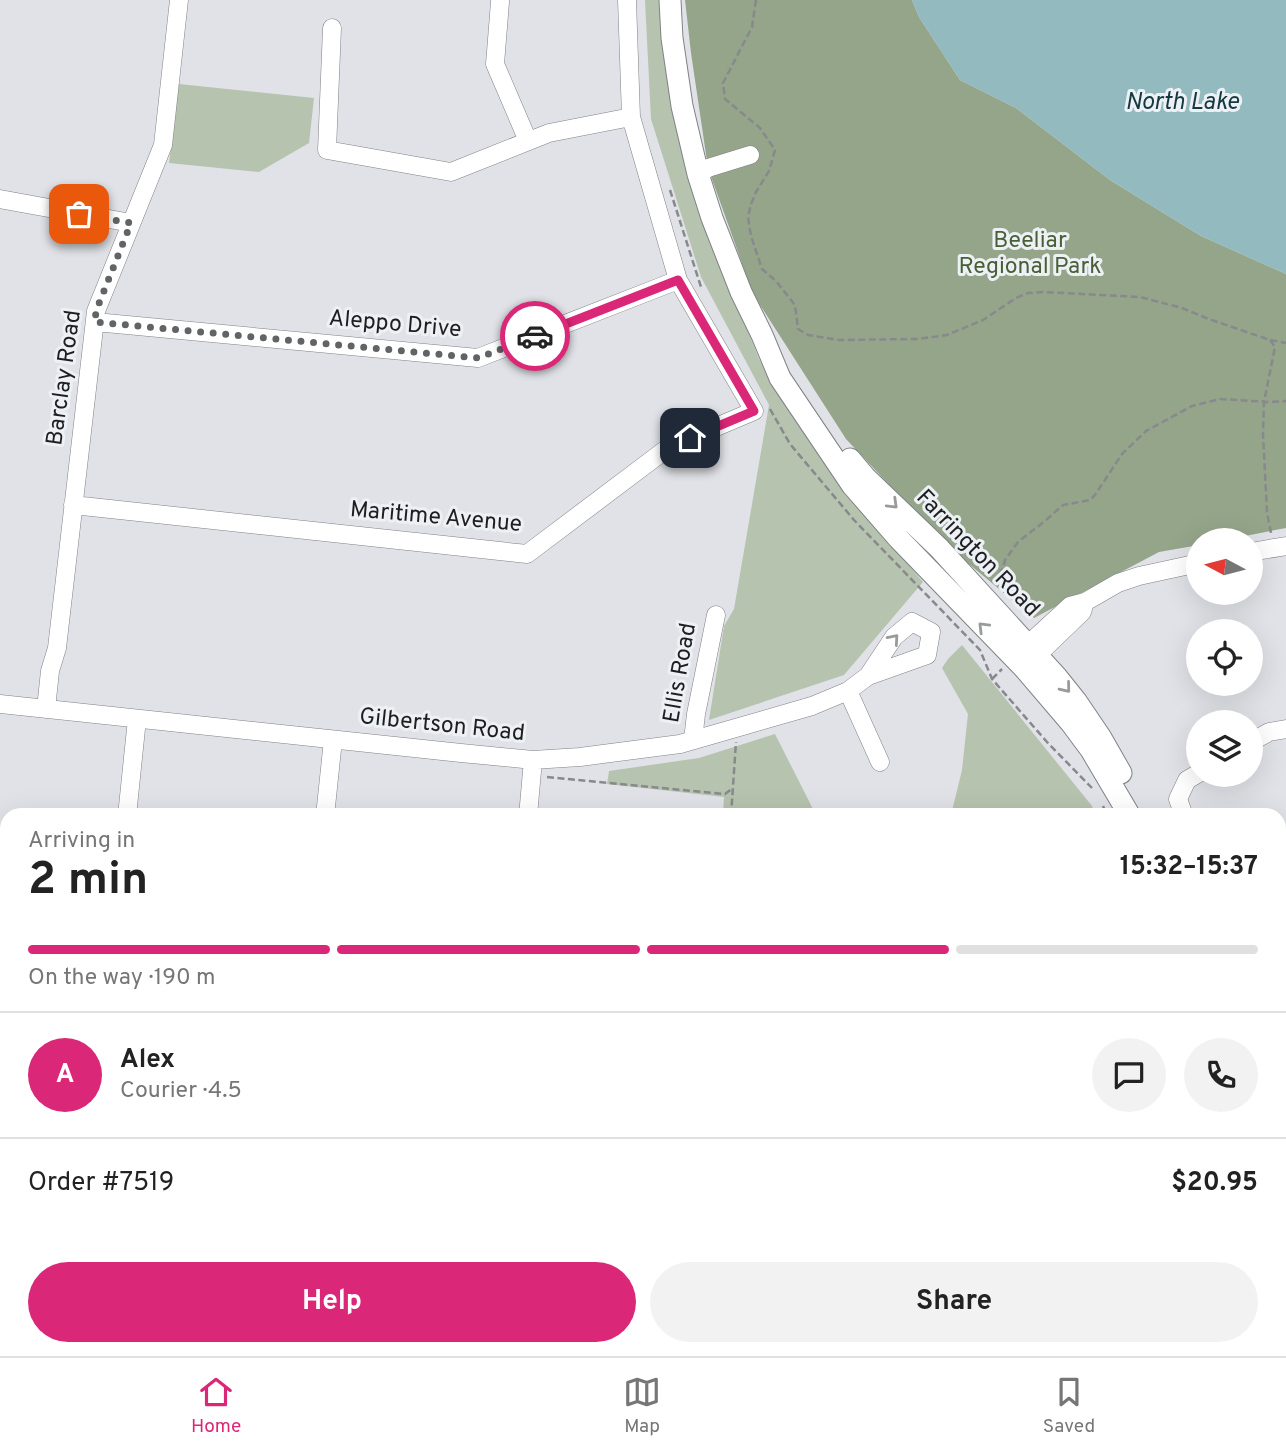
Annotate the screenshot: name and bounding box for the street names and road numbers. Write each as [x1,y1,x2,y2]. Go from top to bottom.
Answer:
street label: Aleppo Drive [327,305,463,345]
street label: Barclay Road [41,308,89,448]
street label: Farrington Road [909,484,1045,624]
street label: Maritime Avenue [349,496,523,540]
street label: Ellis Road [658,621,704,725]
street label: Gilbertson Road [358,703,526,749]

